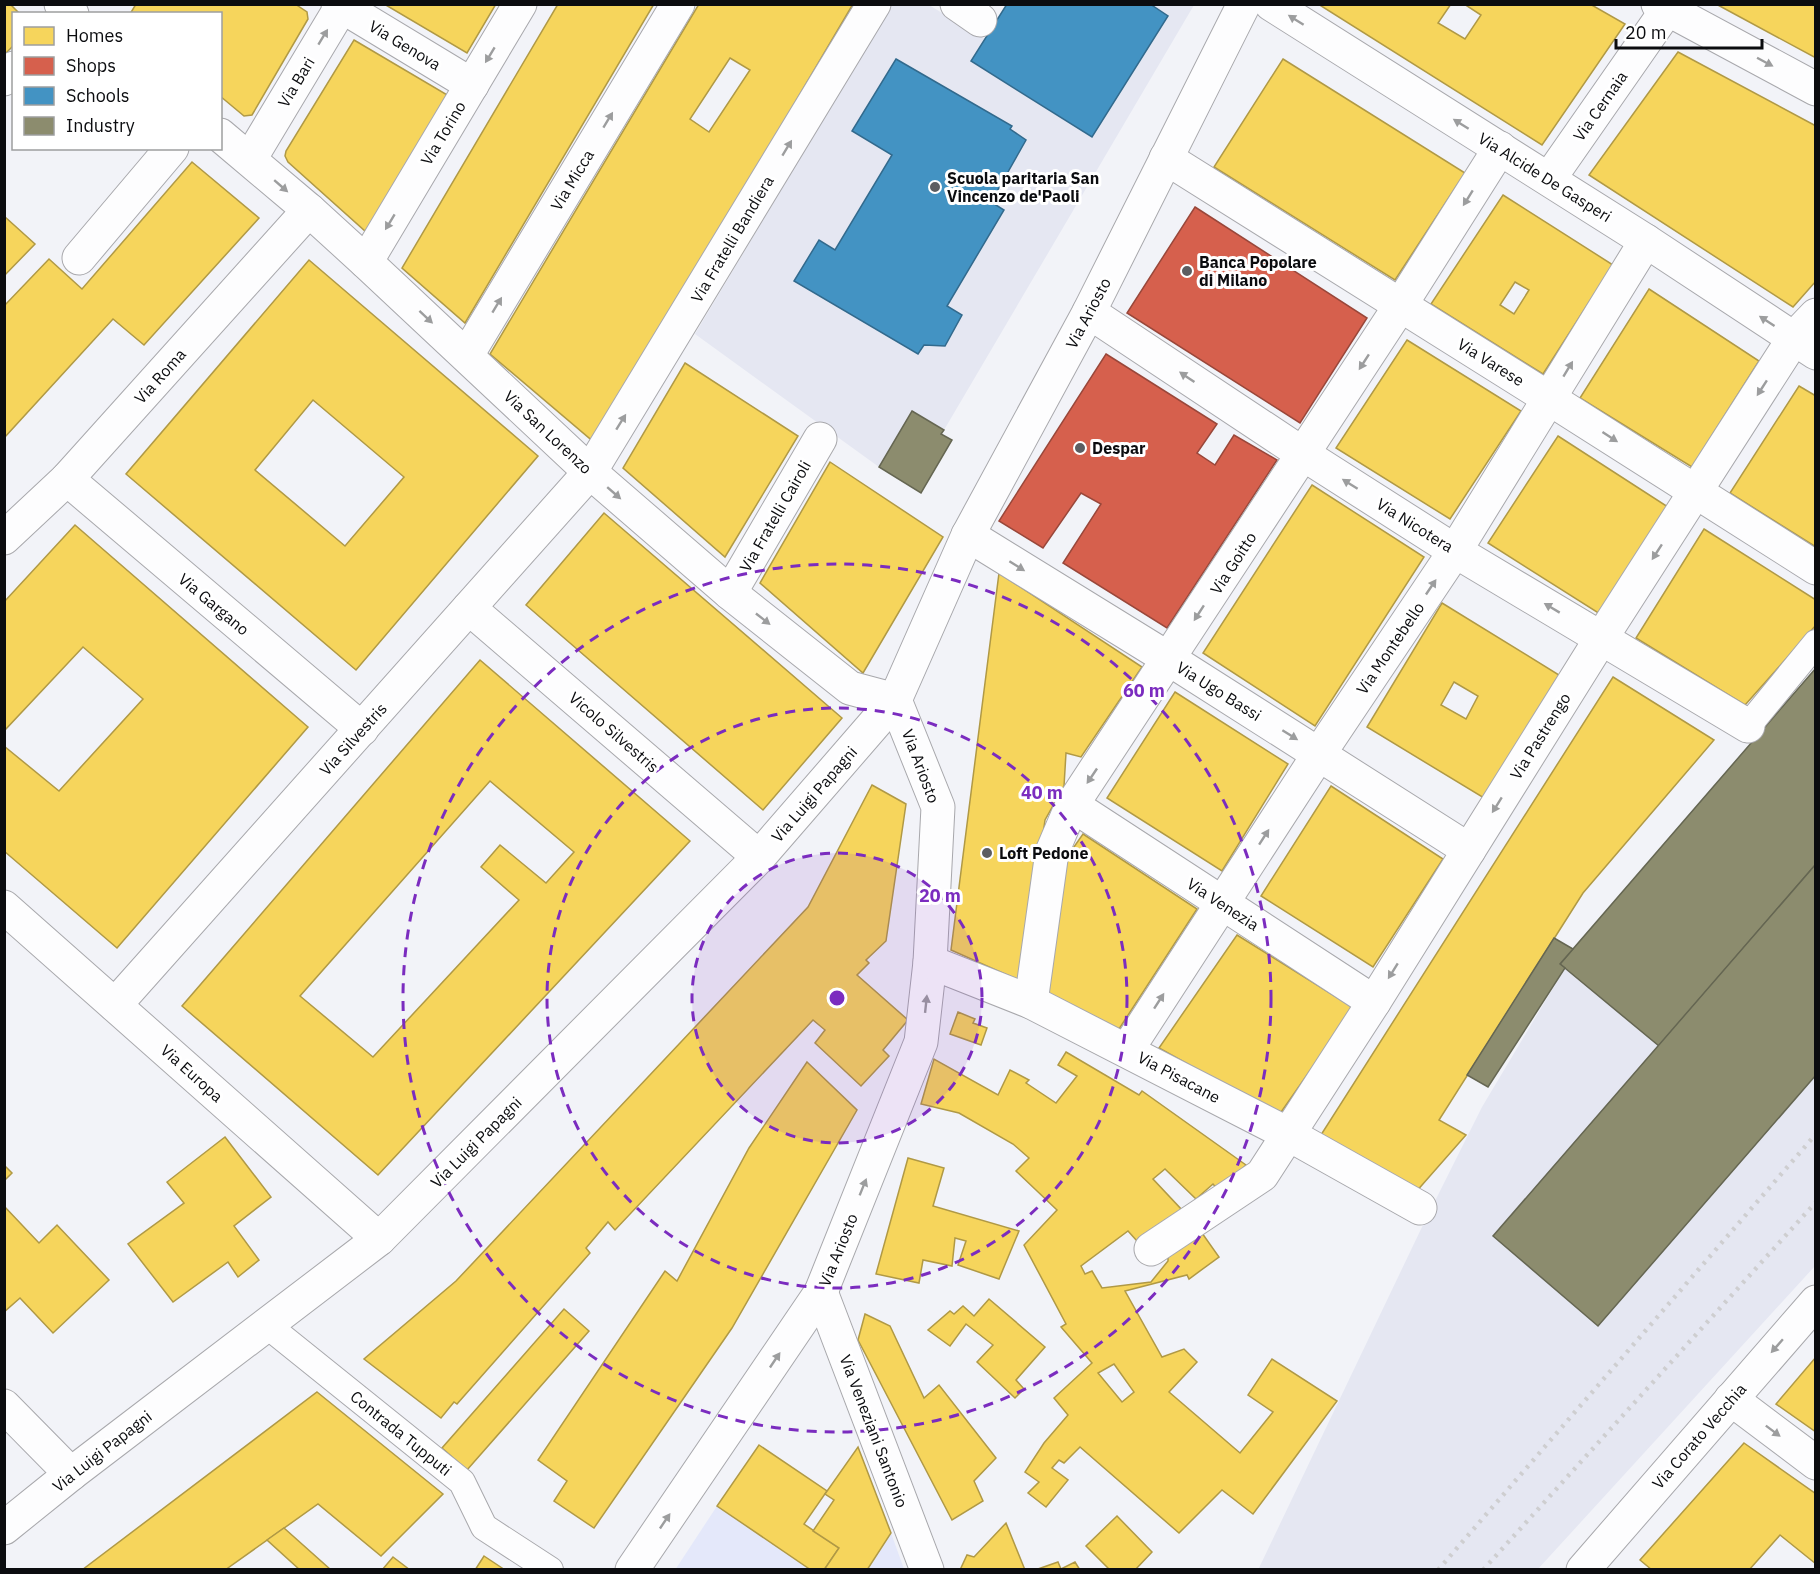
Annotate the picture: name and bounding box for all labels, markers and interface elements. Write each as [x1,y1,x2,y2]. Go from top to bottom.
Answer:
legend [12,12,222,150]
scale bar [1616,12,1762,50]
one-way arrow [1288,15,1304,26]
street label: Via Genova [365,16,445,74]
text: 20 m [1625,21,1667,44]
text: Homes [66,24,123,47]
one-way arrow [318,29,329,45]
one-way arrow [485,47,496,63]
street label: Via Bari [273,53,319,111]
text: Shops [66,54,116,77]
one-way arrow [1757,57,1774,67]
street label: Via Cernaia [1569,67,1632,145]
text: Schools [66,84,130,107]
street label: Via Torino [416,97,470,169]
one-way arrow [603,112,614,128]
text: Industry [66,114,135,137]
one-way arrow [1453,119,1470,130]
street label: Via Alcide De Gasperi [1475,128,1615,226]
one-way arrow [782,140,793,156]
street label: Via Micca [546,145,598,214]
place label: Scuola paritaria San Vincenzo de'Paoli [947,168,1099,206]
street label: Via Fratelli Bandiera [686,172,778,306]
one-way arrow [273,179,288,192]
marker: Scuola paritaria San Vincenzo de'Paoli [928,180,942,194]
one-way arrow [1463,190,1474,206]
one-way arrow [385,214,396,230]
place label: Banca Popolare di Milano [1199,252,1317,290]
marker: Banca Popolare di Milano [1180,264,1194,278]
street label: Via Ariosto [1061,274,1115,352]
one-way arrow [492,297,503,313]
one-way arrow [418,310,433,324]
one-way arrow [1758,315,1775,326]
street label: Via Varese [1454,334,1528,390]
street label: Via Roma [130,344,190,408]
one-way arrow [1358,354,1369,370]
one-way arrow [1563,361,1574,377]
one-way arrow [1179,371,1195,383]
one-way arrow [1756,379,1768,395]
street label: Via San Lorenzo [500,386,596,478]
one-way arrow [615,414,626,430]
one-way arrow [1602,432,1618,443]
place label: Despar [1092,438,1146,458]
marker: Despar [1073,441,1087,455]
street label: Via Fratelli Cairoli [735,457,815,575]
one-way arrow [1341,478,1358,489]
one-way arrow [606,486,621,499]
street label: Via Nicotera [1373,493,1458,557]
street label: Via Goitto [1206,528,1261,598]
one-way arrow [1651,544,1662,560]
one-way arrow [1009,560,1025,571]
street label: Via Gargano [175,569,253,639]
one-way arrow [1425,579,1436,596]
street label: Via Montebello [1352,598,1428,698]
one-way arrow [1544,602,1560,613]
one-way arrow [1194,605,1205,622]
one-way arrow [755,613,771,626]
street label: Via Ugo Bassi [1173,657,1265,725]
text: 60 m [1123,679,1165,702]
street label: Vicolo Silvestris [565,687,663,777]
street label: Via Pastrengo [1505,689,1575,783]
street label: Via Silvestris [315,698,391,780]
street label: Via Ariosto [898,726,944,806]
one-way arrow [1282,730,1298,741]
street label: Via Luigi Papagni [767,742,861,846]
one-way arrow [1087,768,1098,784]
text: 40 m [1021,781,1063,804]
one-way arrow [1491,797,1502,814]
one-way arrow [1259,829,1270,845]
place label: Loft Pedone [999,843,1088,863]
marker: Loft Pedone [980,846,994,860]
street label: Via Venezia [1183,873,1263,935]
text: 20 m [919,884,961,907]
one-way arrow [1388,963,1399,979]
centre of rings [827,988,847,1008]
one-way arrow [1153,993,1164,1009]
one-way arrow [921,994,931,1013]
street label: Via Europa [157,1040,228,1107]
street label: Via Pisacane [1134,1047,1224,1107]
street label: Via Luigi Papagni [426,1092,526,1192]
one-way arrow [858,1178,868,1196]
street label: Via Ariosto [814,1210,862,1290]
one-way arrow [1771,1338,1784,1353]
one-way arrow [769,1352,780,1368]
street label: Via Veneziani Santonio [836,1352,912,1510]
street label: Via Corato Vecchia [1648,1379,1751,1493]
street label: Contrada Tupputi [346,1386,456,1480]
street label: Via Luigi Papagni [48,1406,156,1496]
one-way arrow [1765,1425,1781,1438]
one-way arrow [659,1513,670,1529]

